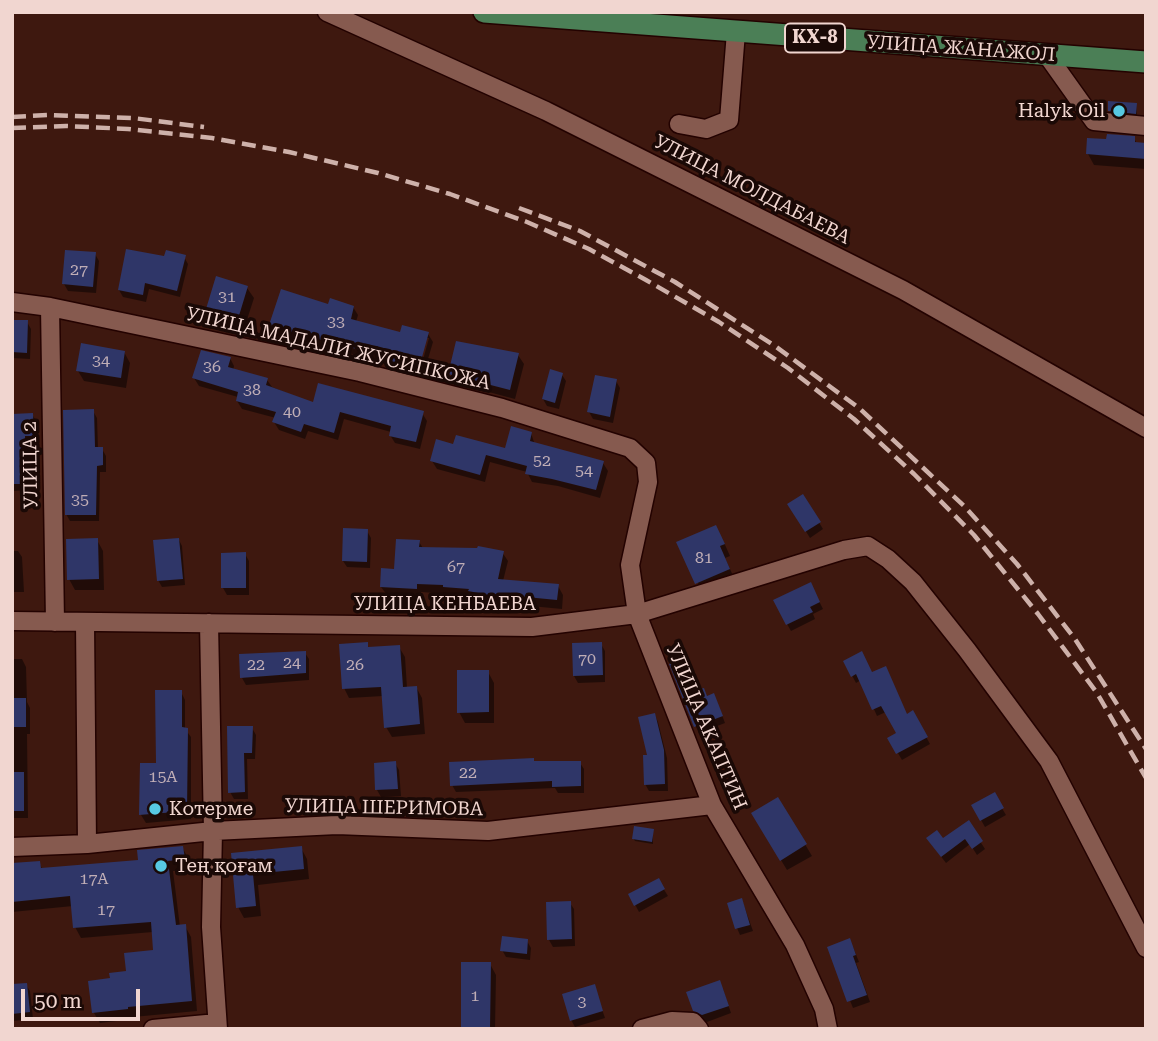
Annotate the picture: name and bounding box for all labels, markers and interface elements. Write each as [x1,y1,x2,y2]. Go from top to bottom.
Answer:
road number: КХ-8 [785,24,845,52]
street label: УЛИЦА ЖАНАЖОЛ [866,31,1056,67]
place label: Halyk Oil [1018,100,1105,122]
marker: Halyk Oil [1111,103,1127,119]
street label: УЛИЦА МОЛДАБАЕВА [650,131,854,249]
house number: 27 [70,260,88,280]
house number: 31 [218,287,236,307]
street label: УЛИЦА МАДАЛИ ЖУСИПКОЖА [184,303,492,395]
house number: 33 [327,312,345,332]
house number: 34 [92,351,110,371]
house number: 36 [203,357,221,377]
house number: 38 [243,380,261,400]
house number: 40 [283,402,301,422]
street label: УЛИЦА 2 [19,421,43,509]
house number: 52 [533,451,551,471]
house number: 54 [575,461,593,481]
house number: 35 [71,490,89,510]
house number: 81 [695,548,713,568]
house number: 67 [447,557,465,577]
street label: УЛИЦА КЕНБАЕВА [354,593,536,615]
street label: УЛИЦА АКАПТИН [661,641,751,813]
house number: 70 [578,649,596,669]
house number: 24 [283,653,301,673]
house number: 22 [247,655,265,675]
house number: 26 [346,655,364,675]
house number: 22 [459,763,477,783]
house number: 15А [148,767,178,787]
street label: УЛИЦА ШЕРИМОВА [285,795,483,821]
place label: Котерме [169,798,253,820]
marker: Котерме [147,801,163,817]
place label: Тең қоғам [175,855,273,877]
marker: Тең қоғам [153,858,169,874]
house number: 17А [79,869,109,889]
house number: 17 [97,900,115,920]
scale bar [24,974,144,1018]
house number: 1 [471,986,479,1006]
text: 50 m [34,989,82,1013]
house number: 3 [578,992,586,1012]

